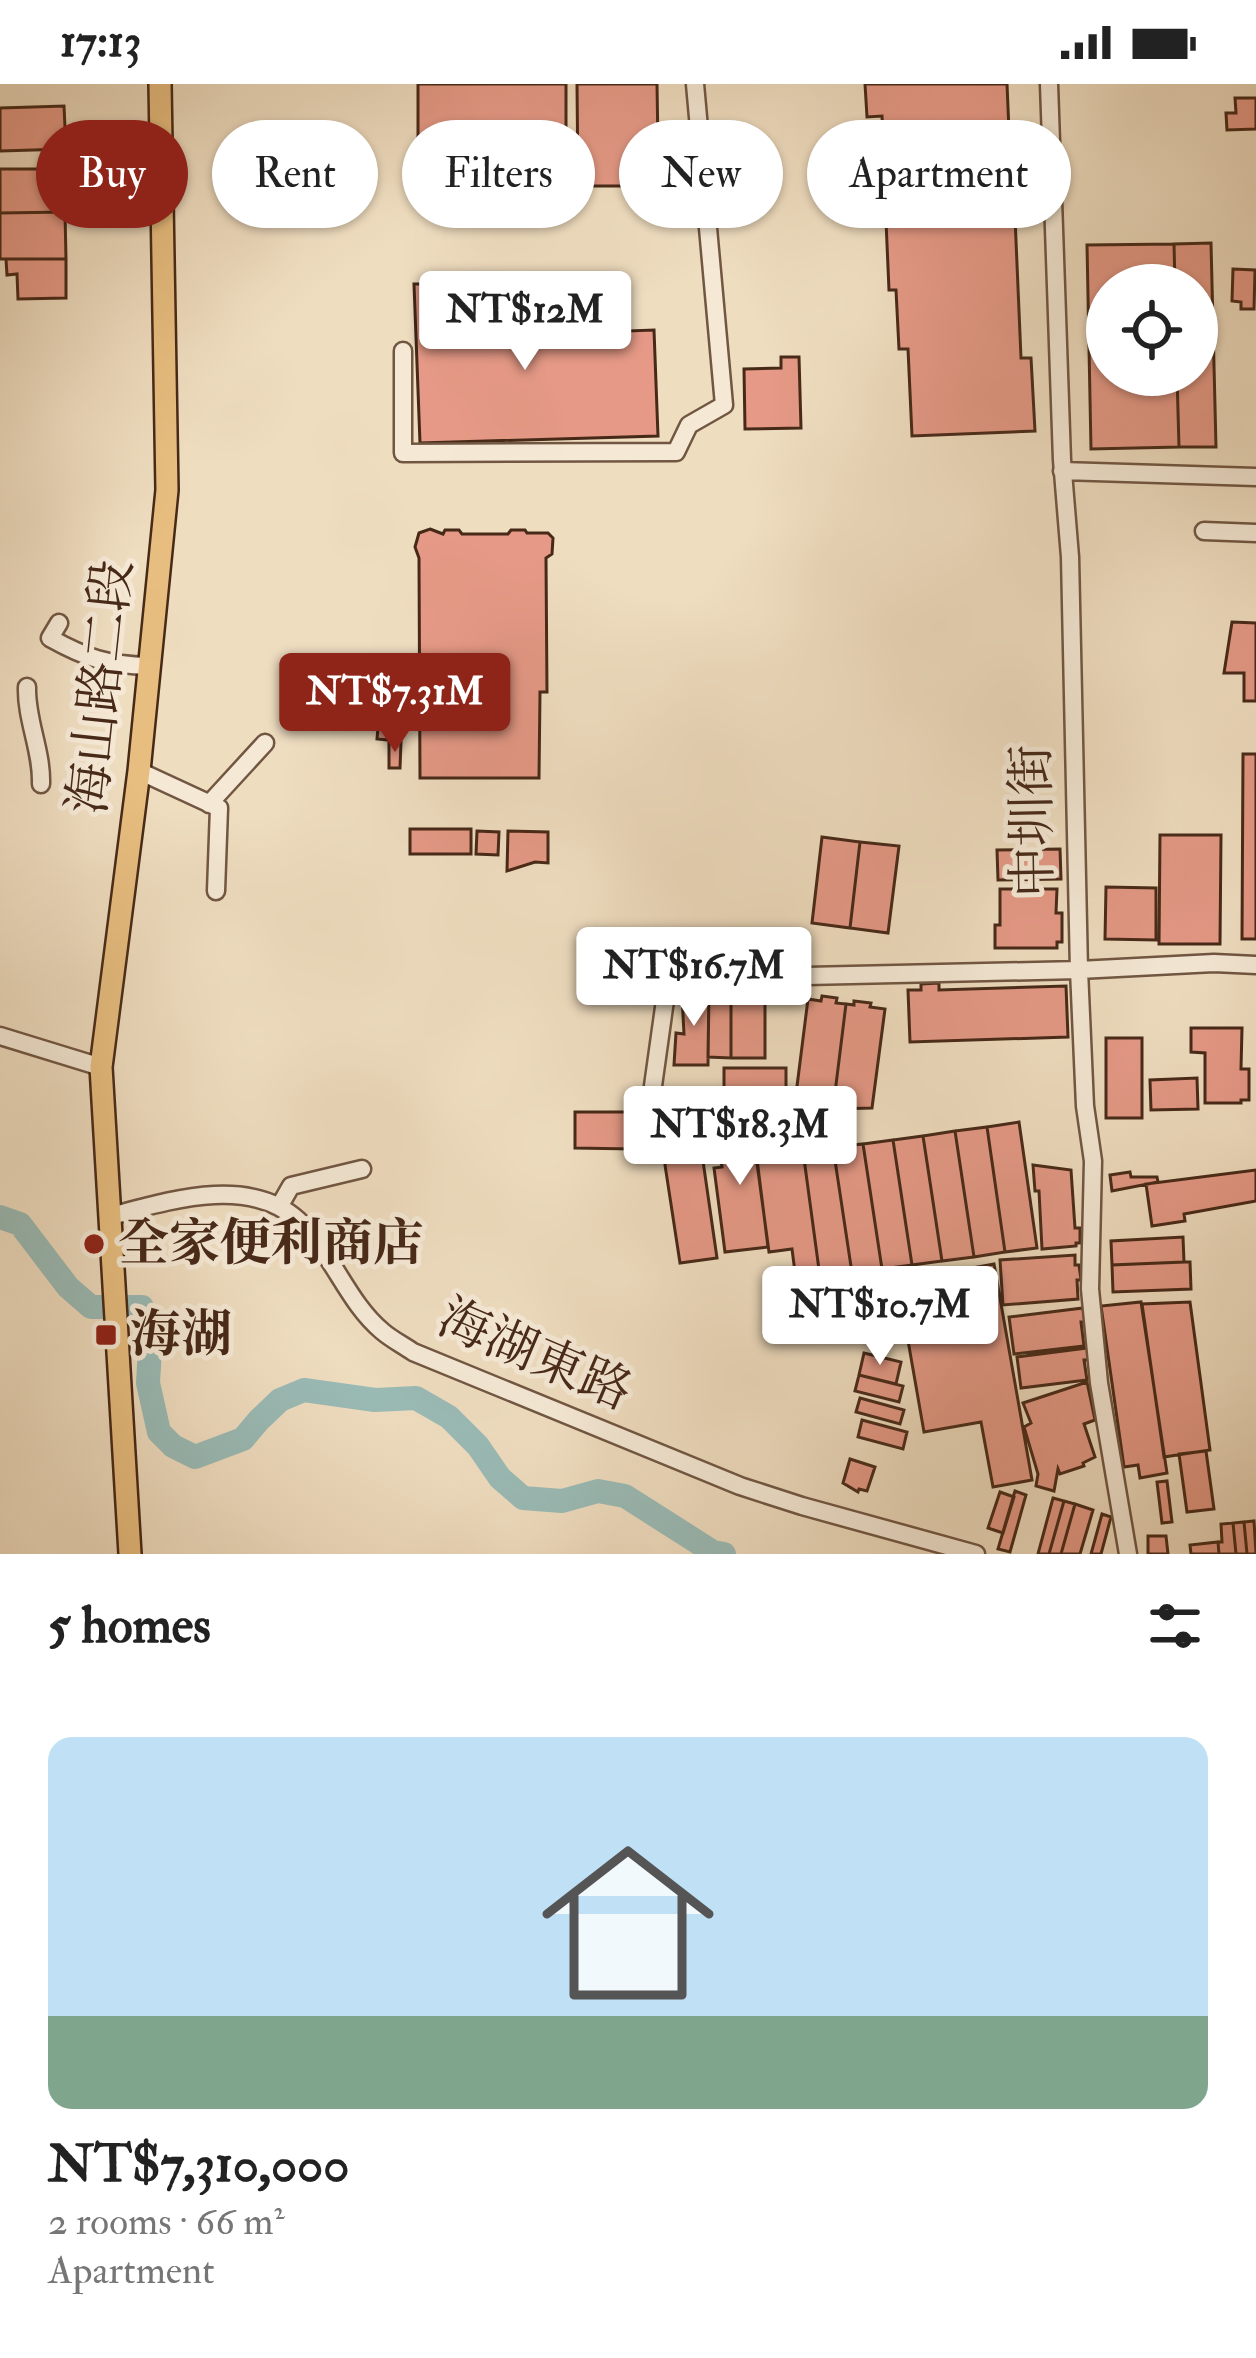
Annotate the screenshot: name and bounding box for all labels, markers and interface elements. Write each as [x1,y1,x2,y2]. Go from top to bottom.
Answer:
text: 17:13 [60,14,141,70]
chip: Buy [36,120,188,228]
chip: Rent [212,120,378,228]
chip: Filters [402,120,595,228]
chip: New [619,120,783,228]
chip: Apartment [807,120,1071,228]
map controls [1086,264,1218,396]
button: locate [1086,264,1218,396]
pin: NT$12M [427,271,623,373]
text: NT$12M [446,285,604,334]
street label: 海山路二段 [56,557,146,817]
pin: NT$7.31M [271,653,519,755]
text: NT$7.31M [306,667,484,716]
street label: 中圳街 [1000,744,1066,898]
pin: NT$16.7M [570,927,818,1029]
text: NT$16.7M [603,941,785,990]
pin: NT$18.3M [616,1086,864,1188]
text: NT$18.3M [651,1100,829,1149]
place label: 全家便利商店 [118,1212,424,1276]
marker: 全家便利商店 [81,1231,107,1257]
pin: NT$10.7M [756,1266,1004,1368]
text: NT$10.7M [789,1280,971,1329]
street label: 海湖東路 [429,1286,641,1424]
place label: 海湖 [130,1303,232,1367]
marker: 海湖 [93,1322,119,1348]
icon: filters [1142,1593,1208,1659]
text: 5 homes [48,1594,211,1658]
icon: home [520,1815,736,2031]
text: NT$7,310,000 [48,2133,349,2197]
text: 2 rooms · 66 m² [48,2197,284,2246]
text: Apartment [48,2246,215,2295]

